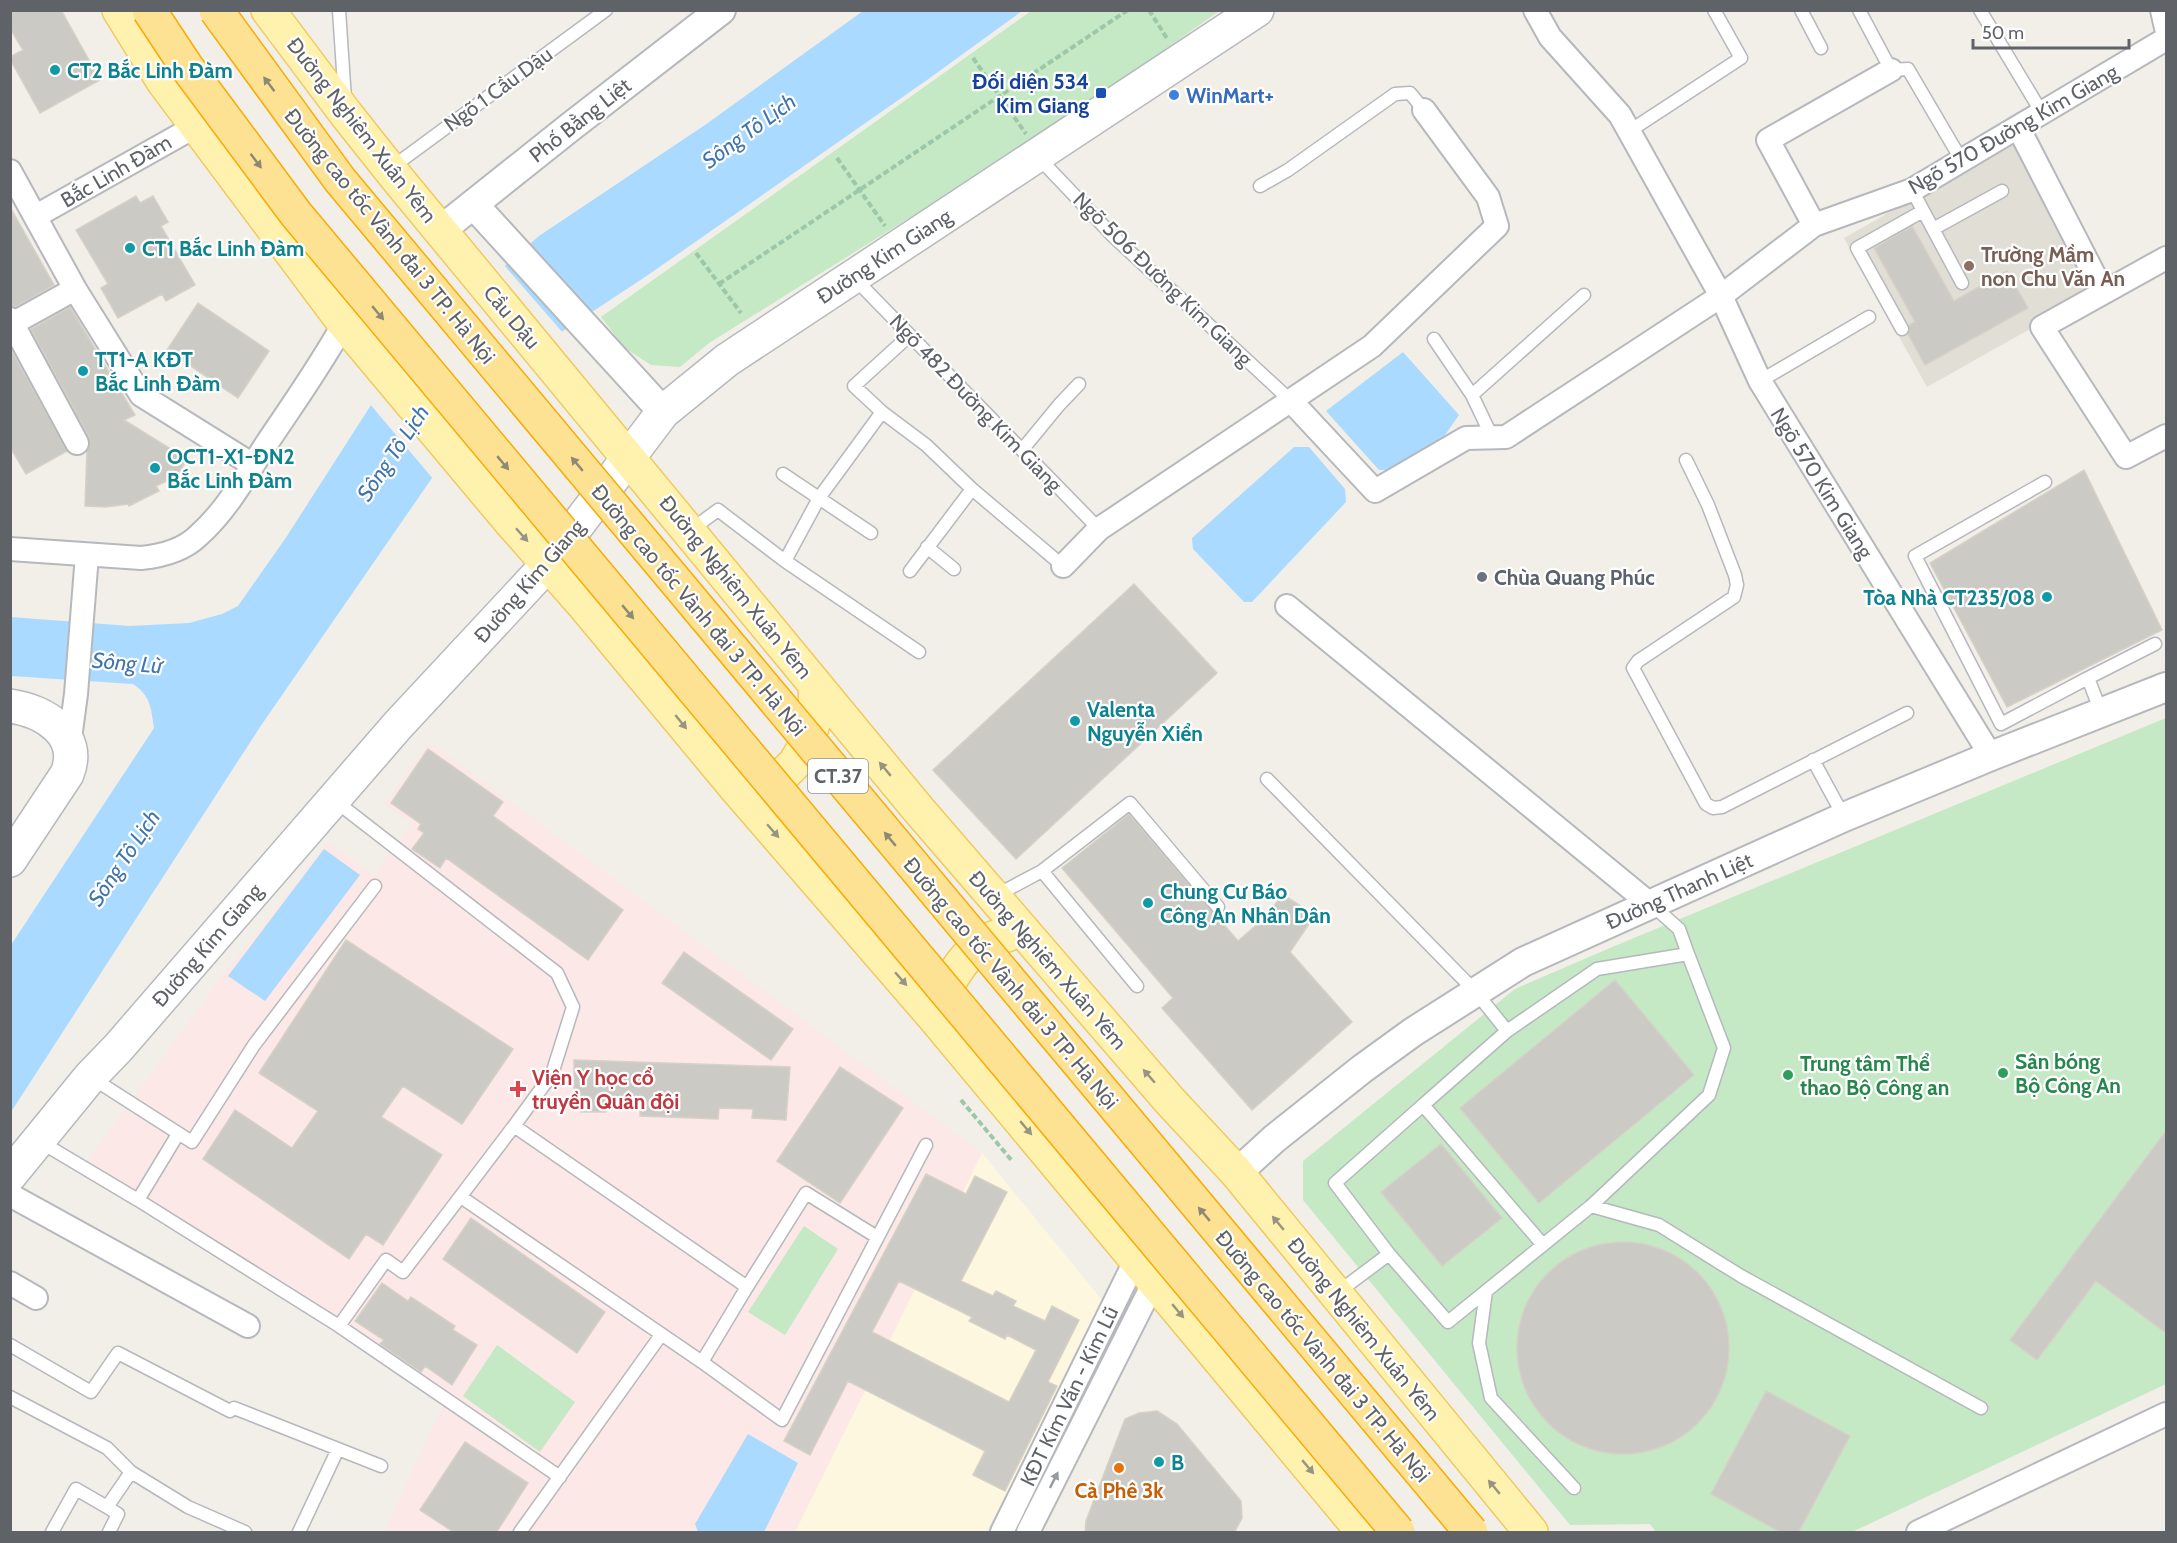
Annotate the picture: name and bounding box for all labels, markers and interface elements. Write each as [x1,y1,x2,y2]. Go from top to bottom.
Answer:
scale bar [1973,12,2129,50]
text: 50 m [1982,22,2024,44]
street label: Đường Nghiêm Xuân Yêm [282,32,442,228]
street label: Ngõ 1 Cầu Dậu [439,41,557,137]
place label: CT2 Bắc Linh Đàm [67,58,233,83]
street label: Ngõ 570 Đường Kim Giang [1904,58,2123,199]
marker: CT2 Bắc Linh Đàm [48,63,62,77]
place label: Đối diện 534 Kim Giang [972,69,1089,118]
street label: Phố Bằng Liệt [524,73,636,167]
one-way arrow [263,76,275,92]
place label: WinMart+ [1186,83,1274,108]
marker: Đối diện 534 Kim Giang [1094,86,1108,100]
water label: Sông Tô Lịch [697,88,801,174]
marker: WinMart+ [1167,88,1181,102]
street label: Đường cao tốc Vành đai 3 TP. Hà Nội [279,103,501,369]
street label: Bắc Linh Đàm [56,129,176,213]
one-way arrow [250,153,262,168]
street label: Ngõ 506 Đường Kim Giang [1068,187,1258,372]
street label: Đường Kim Giang [812,203,956,309]
place label: CT1 Bắc Linh Đàm [142,236,304,261]
marker: CT1 Bắc Linh Đàm [123,241,137,255]
place label: Trường Mầm non Chu Văn An [1981,242,2125,291]
marker: Trường Mầm non Chu Văn An [1962,259,1976,273]
street label: Cầu Dậu [478,280,546,354]
one-way arrow [371,305,384,320]
street label: Ngõ 482 Đường Kim Giang [885,309,1068,497]
place label: TT1-A KĐT Bắc Linh Đàm [95,347,220,396]
marker: TT1-A KĐT Bắc Linh Đàm [76,364,90,378]
water label: Sông Tô Lịch [351,400,435,506]
street label: Ngõ 570 Kim Giang [1766,403,1879,563]
place label: OCT1-X1-ĐN2 Bắc Linh Đàm [167,444,295,493]
one-way arrow [496,455,509,471]
one-way arrow [570,456,583,472]
marker: OCT1-X1-ĐN2 Bắc Linh Đàm [148,461,162,475]
street label: Đường cao tốc Vành đai 3 TP. Hà Nội [586,479,812,741]
street label: Đường Nghiêm Xuân Yêm [654,490,818,684]
street label: Đường Kim Giang [469,514,590,648]
one-way arrow [515,527,529,542]
place label: Chùa Quang Phúc [1494,565,1655,590]
marker: Chùa Quang Phúc [1475,570,1489,584]
place label: Tòa Nhà CT235/08 [1863,585,2035,610]
marker: Tòa Nhà CT235/08 [2040,590,2054,604]
one-way arrow [621,604,634,619]
water label: Sông Lừ [91,646,166,680]
place label: Valenta Nguyễn Xiển [1087,697,1203,746]
one-way arrow [675,714,688,730]
marker: Valenta Nguyễn Xiển [1068,714,1082,728]
road number: CT.37 [808,759,868,793]
one-way arrow [879,762,892,777]
water label: Sông Tô Lịch [82,805,166,911]
one-way arrow [767,824,780,839]
one-way arrow [884,832,897,847]
street label: Đường Thanh Liệt [1602,847,1756,935]
street label: Đường cao tốc Vành đai 3 TP. Hà Nội [898,852,1124,1114]
street label: Đường Nghiêm Xuân Yêm [964,866,1132,1054]
street label: Đường Kim Giang [147,878,268,1012]
place label: Chung Cư Báo Công An Nhân Dân [1160,879,1331,928]
marker: Chung Cư Báo Công An Nhân Dân [1141,896,1155,910]
one-way arrow [894,971,907,986]
place label: Sân bóng Bộ Công An [2015,1049,2121,1098]
place label: Trung tâm Thể thao Bộ Công an [1800,1051,1949,1100]
place label: Viện Y học cổ truyền Quân đội [532,1065,679,1114]
marker: Sân bóng Bộ Công An [1996,1066,2010,1080]
marker: Trung tâm Thể thao Bộ Công an [1781,1068,1795,1082]
one-way arrow [1143,1069,1156,1084]
marker: Viện Y học cổ truyền Quân đội [509,1080,527,1098]
one-way arrow [1020,1120,1033,1136]
one-way arrow [1198,1206,1211,1222]
one-way arrow [1271,1215,1284,1231]
street label: Đường cao tốc Vành đai 3 TP. Hà Nội [1210,1225,1436,1487]
street label: Đường Nghiêm Xuân Yêm [1282,1232,1446,1426]
street label: KĐT Kim Văn - Kim Lũ [1015,1302,1123,1490]
one-way arrow [1171,1303,1184,1319]
place label: B [1171,1450,1184,1475]
marker: B [1152,1455,1166,1469]
one-way arrow [1301,1459,1314,1475]
marker: Cà Phê 3k [1112,1461,1126,1475]
one-way arrow [1050,1472,1059,1489]
place label: Cà Phê 3k [1075,1478,1164,1503]
one-way arrow [1488,1480,1501,1495]

